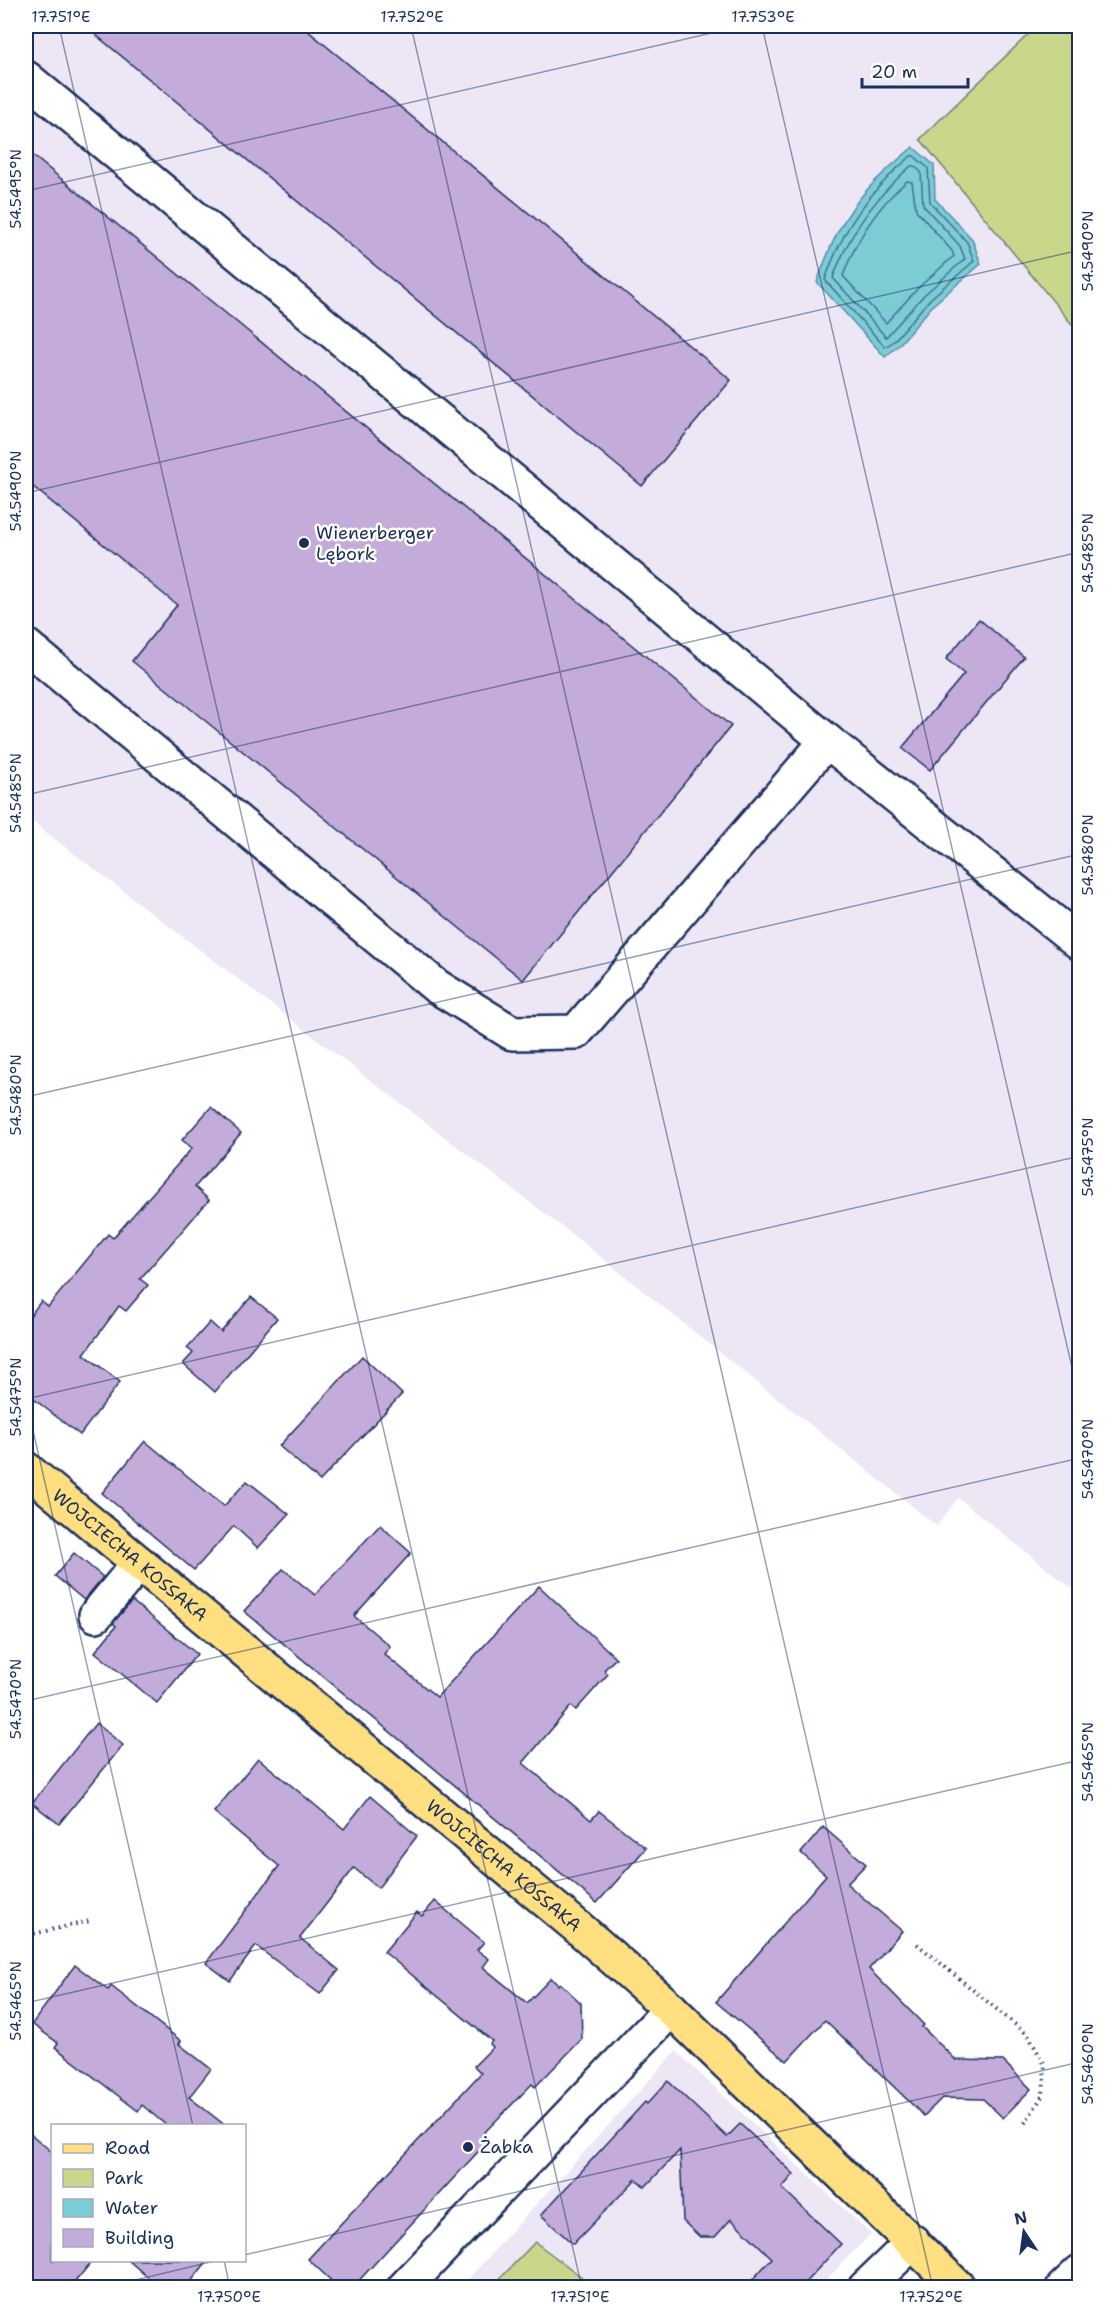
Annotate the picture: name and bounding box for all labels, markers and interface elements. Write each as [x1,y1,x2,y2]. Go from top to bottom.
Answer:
text: 17.751°E [32,7,91,27]
text: 17.752°E [380,7,444,27]
text: 17.753°E [731,7,795,27]
scale bar [862,51,968,89]
text: 20 m [871,60,917,84]
text: 54.5495°N [6,149,26,229]
text: 54.5490°N [1078,210,1098,292]
text: 54.5490°N [6,450,26,532]
text: 54.5485°N [1078,513,1098,593]
place label: Wienerberger Lębork [316,521,434,566]
marker: Wienerberger Lębork [297,536,311,550]
text: 54.5485°N [6,753,26,833]
text: 54.5480°N [1078,814,1098,896]
text: 54.5480°N [6,1054,26,1136]
text: 54.5475°N [1078,1117,1098,1197]
text: 54.5475°N [6,1357,26,1437]
text: 54.5470°N [1078,1419,1098,1499]
street label: WOJCIECHA KOSSAKA [47,1484,213,1627]
text: 54.5470°N [6,1659,26,1739]
text: 54.5465°N [1078,1722,1098,1802]
street label: WOJCIECHA KOSSAKA [421,1794,586,1937]
text: 54.5465°N [6,1961,26,2041]
text: 54.5460°N [1078,2023,1098,2105]
legend [51,2124,246,2262]
place label: Żabka [480,2135,533,2159]
text: Road [105,2136,150,2160]
marker: Żabka [461,2140,475,2154]
text: Park [105,2166,144,2190]
text: Water [105,2196,158,2220]
north arrow [994,2202,1054,2262]
text: N [1012,2206,1029,2230]
text: Building [105,2226,174,2250]
text: 17.750°E [197,2287,261,2307]
text: 17.751°E [551,2287,610,2307]
text: 17.752°E [899,2287,963,2307]

